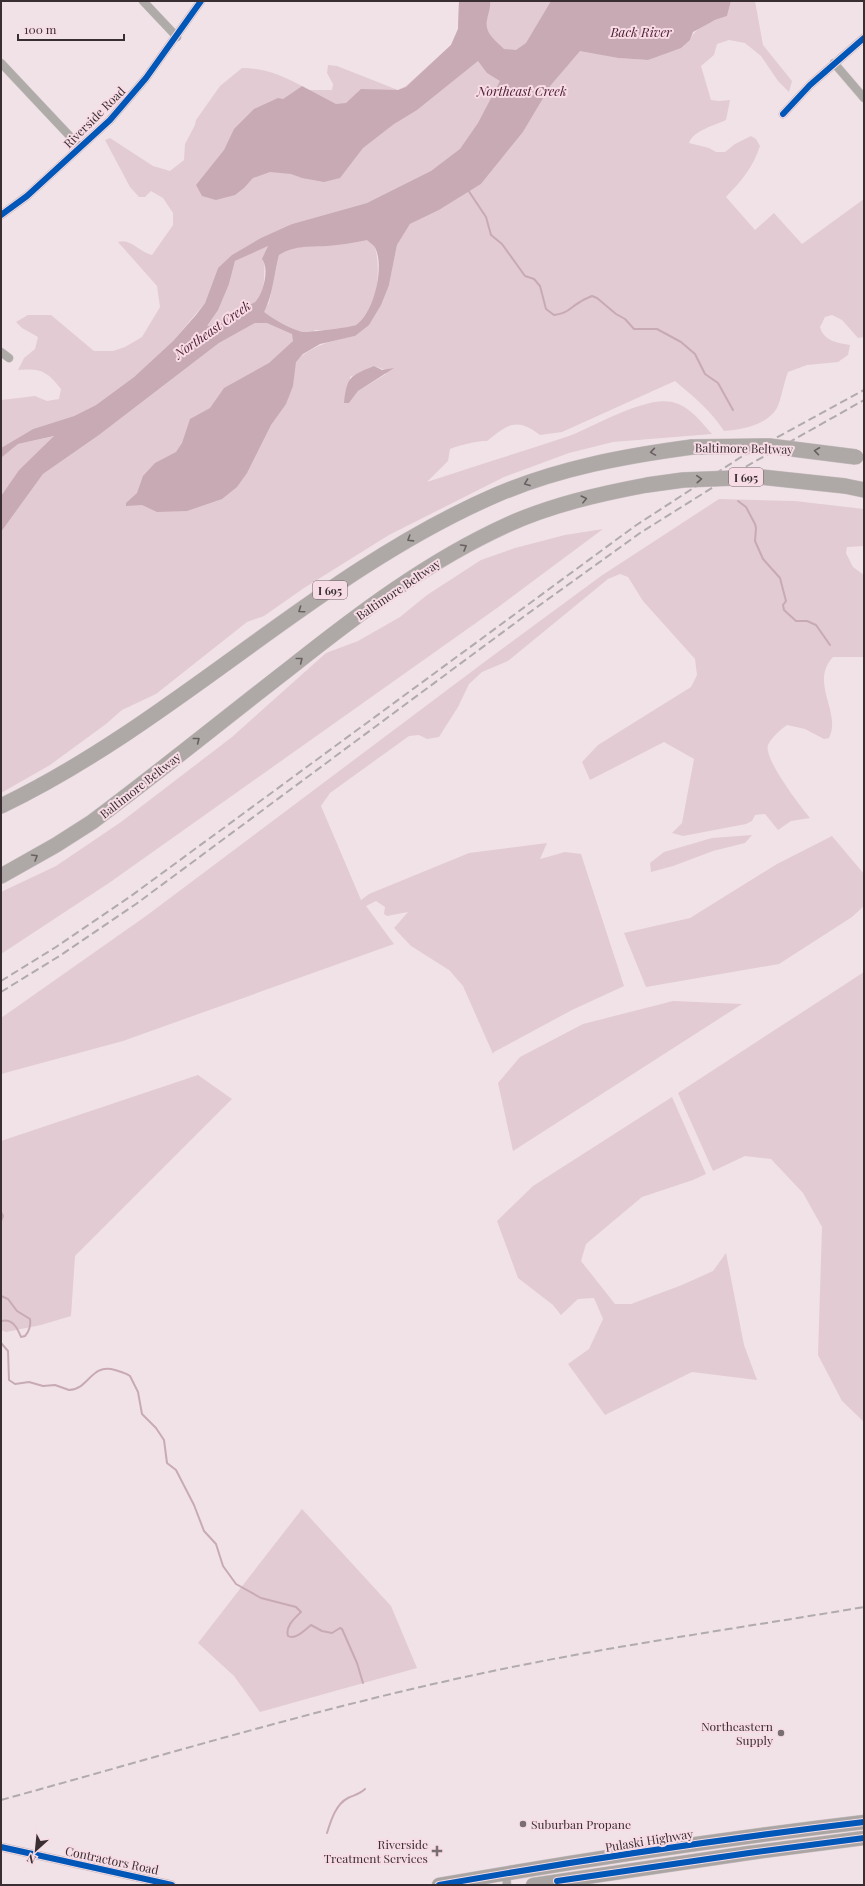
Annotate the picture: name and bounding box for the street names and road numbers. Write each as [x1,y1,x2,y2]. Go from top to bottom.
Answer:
street label: Riverside Road [60,83,128,151]
street label: Baltimore Beltway [695,439,793,457]
road number: I 695 [729,468,763,486]
street label: Baltimore Beltway [353,555,443,623]
road number: I 695 [313,581,347,599]
street label: Baltimore Beltway [96,748,184,822]
street label: Pulaski Highway [604,1825,694,1855]
street label: Contractors Road [64,1842,160,1878]

